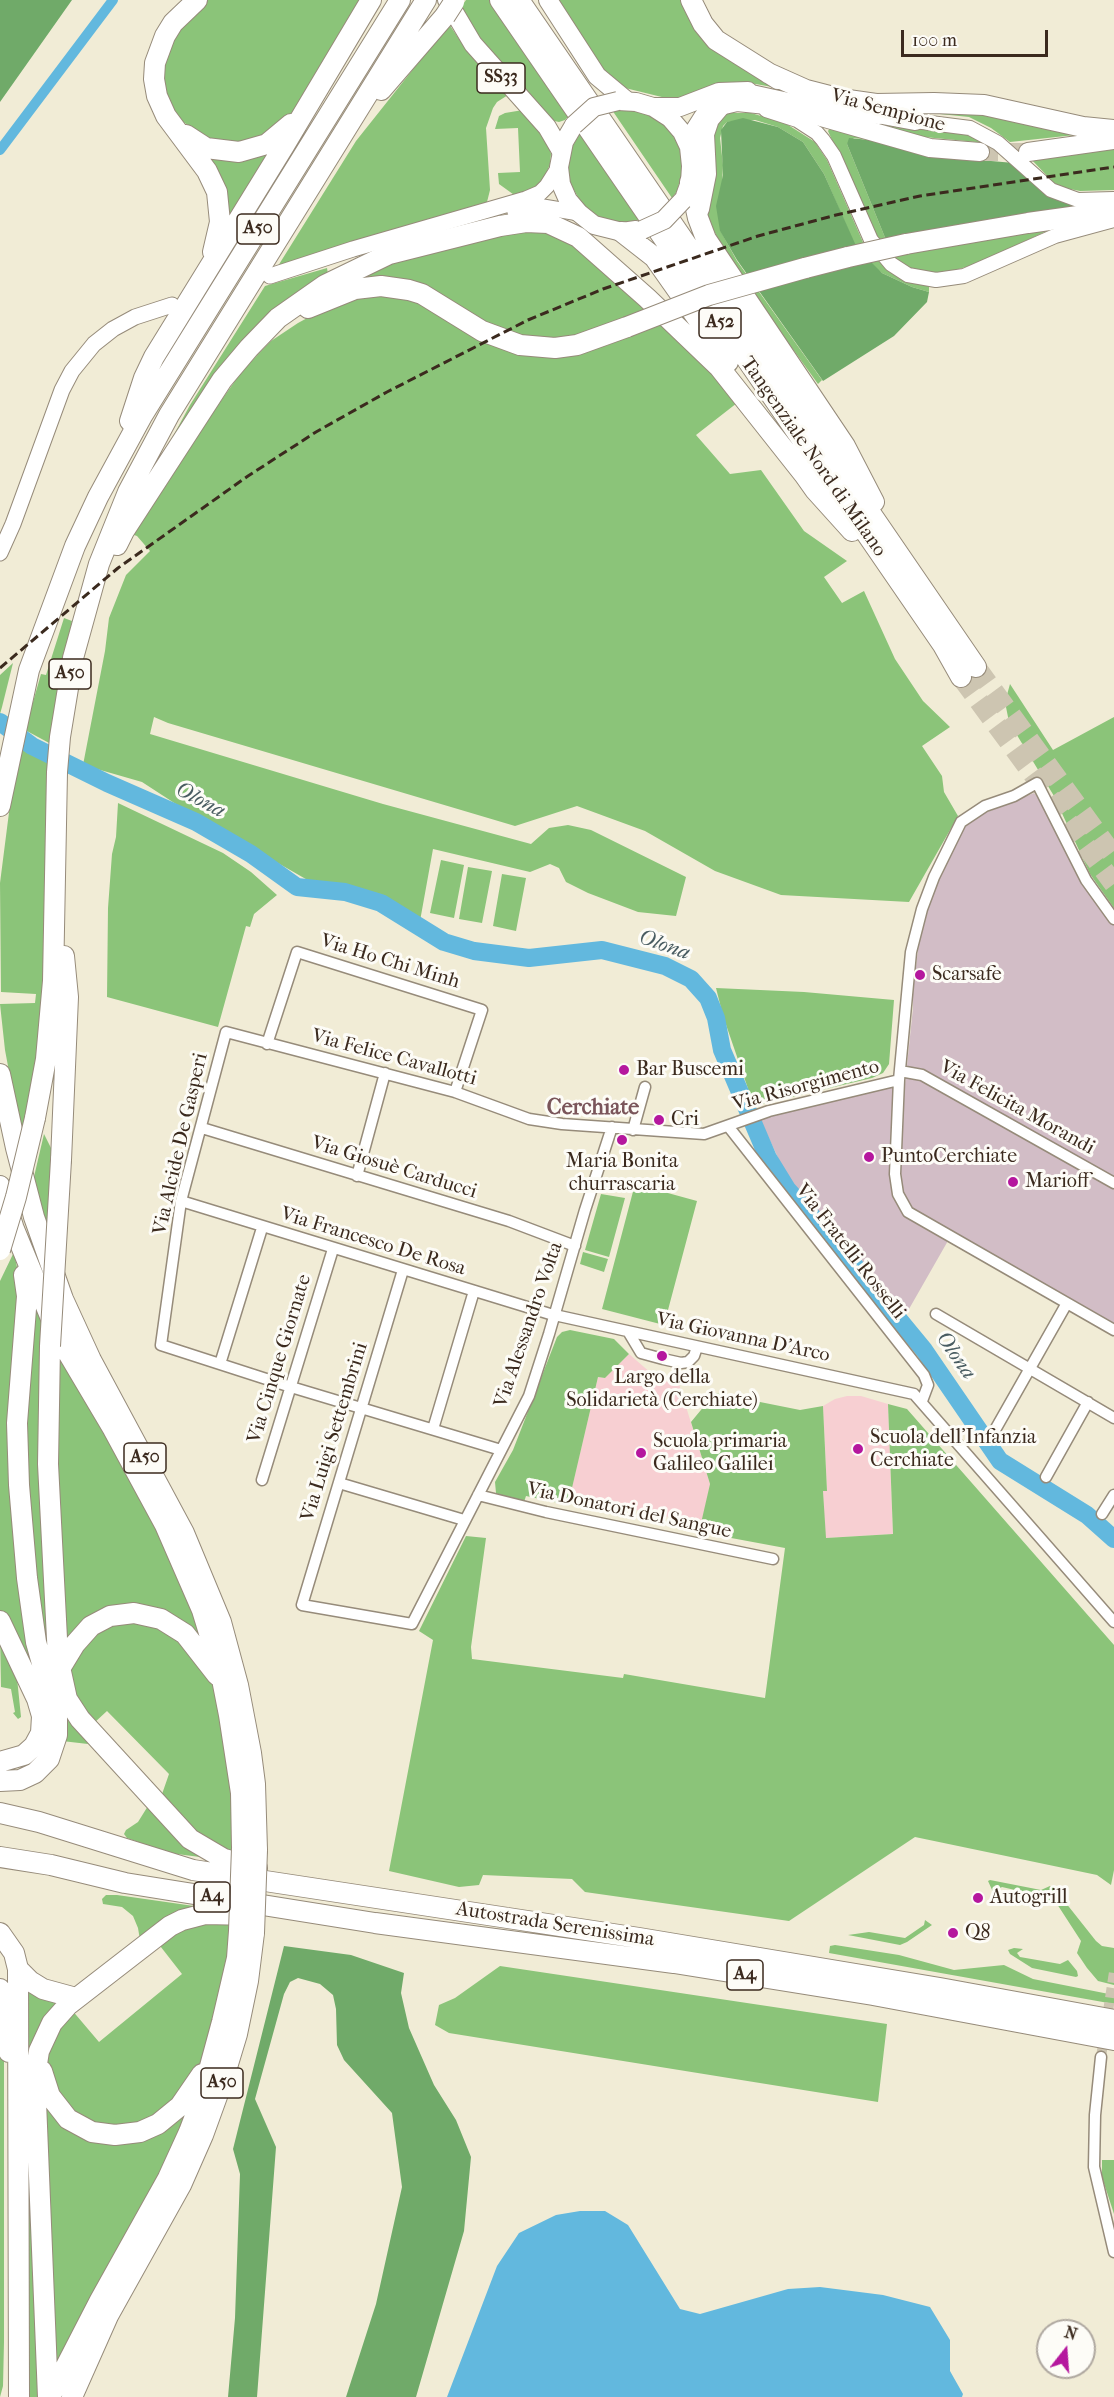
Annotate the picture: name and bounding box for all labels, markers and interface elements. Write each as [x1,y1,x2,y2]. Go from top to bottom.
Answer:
scale bar [904,18,1051,56]
text: 100 m [912,30,957,51]
road number: SS33 [477,63,525,93]
street label: Via Sempione [828,84,948,138]
road number: A50 [237,214,279,244]
road number: A52 [699,308,741,338]
street label: Tangenziale Nord di Milano [735,352,891,562]
road number: A50 [49,659,91,689]
water label: Olona [171,778,229,824]
water label: Olona [635,926,693,966]
street label: Via Ho Chi Minh [317,929,463,995]
place label: Scarsafe [932,963,1002,987]
marker: Scarsafe [913,968,927,982]
street label: Via Felice Cavallotti [309,1024,479,1092]
street label: Via Alcide De Gasperi [148,1051,214,1237]
street label: Via Risorgimento [730,1055,882,1117]
street label: Via Felicita Morandi [935,1055,1099,1161]
place label: Bar Buscemi [636,1058,744,1082]
marker: Bar Buscemi [617,1063,631,1077]
district label: Cerchiate [547,1096,639,1122]
place label: Cri [671,1108,699,1132]
marker: Cri [652,1113,666,1127]
street label: Via Giosuè Carducci [308,1131,480,1205]
marker: Maria Bonita churrascaria [615,1133,629,1147]
place label: PuntoCerchiate [881,1145,1017,1169]
place label: Maria Bonita churrascaria [566,1150,678,1197]
marker: PuntoCerchiate [862,1150,876,1164]
place label: Marioff [1025,1170,1089,1194]
marker: Marioff [1006,1175,1020,1189]
street label: Via Fratelli Rosselli [790,1180,910,1324]
street label: Via Francesco De Rosa [278,1202,468,1282]
street label: Via Alessandro Volta [489,1239,569,1411]
street label: Via Cinque Giornate [243,1272,317,1446]
street label: Via Giovanna D'Arco [654,1308,832,1368]
water label: Olona [930,1327,980,1385]
street label: Via Luigi Settembrini [296,1340,374,1524]
marker: Largo della Solidarietà (Cerchiate) [655,1349,669,1363]
place label: Largo della Solidarietà (Cerchiate) [566,1366,758,1413]
place label: Scuola dell'Infanzia Cerchiate [870,1426,1036,1473]
place label: Scuola primaria Galileo Galilei [653,1430,787,1477]
marker: Scuola dell'Infanzia Cerchiate [851,1442,865,1456]
road number: A50 [124,1443,166,1473]
marker: Scuola primaria Galileo Galilei [634,1446,648,1460]
street label: Via Donatori del Sangue [525,1478,733,1544]
road number: A4 [194,1882,230,1912]
place label: Autogrill [990,1886,1068,1910]
marker: Autogrill [971,1891,985,1905]
street label: Autostrada Serenissima [454,1897,656,1953]
place label: Q8 [965,1921,990,1945]
marker: Q8 [946,1926,960,1940]
road number: A4 [727,1960,763,1990]
road number: A50 [201,2068,243,2098]
north arrow [1036,2319,1096,2379]
text: N [1062,2322,1079,2344]

